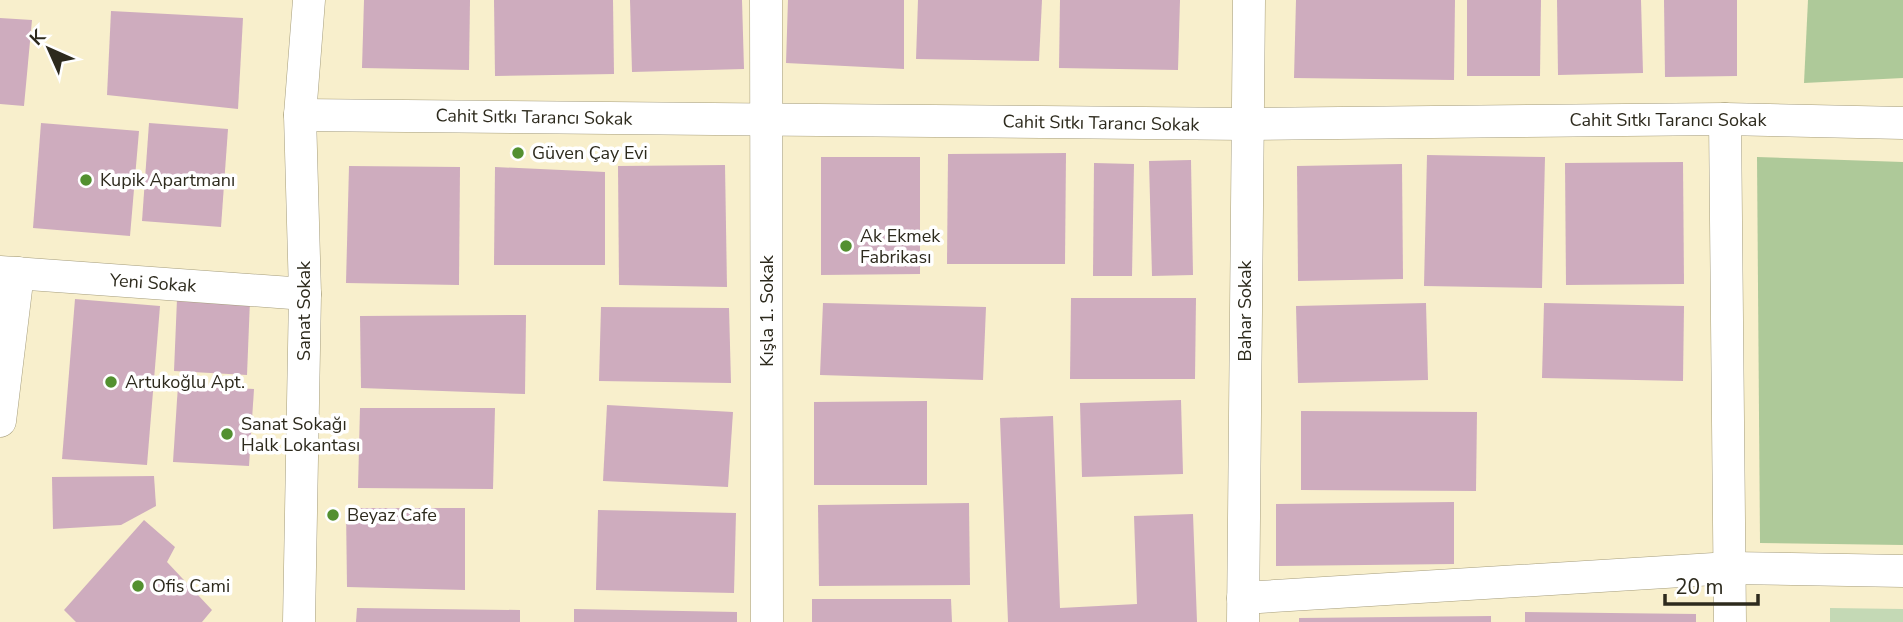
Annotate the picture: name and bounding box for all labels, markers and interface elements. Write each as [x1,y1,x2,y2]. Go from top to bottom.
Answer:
north arrow [14,14,84,84]
text: K [24,23,52,51]
street label: Cahit Sıtkı Tarancı Sokak [435,103,634,131]
street label: Cahit Sıtkı Tarancı Sokak [1570,108,1767,132]
street label: Cahit Sıtkı Tarancı Sokak [1002,109,1201,137]
place label: Güven Çay Evi [532,141,648,165]
marker: Güven Çay Evi [510,145,526,161]
place label: Kupik Apartmanı [100,168,235,192]
marker: Kupik Apartmanı [78,172,94,188]
place label: Ak Ekmek Fabrikası [860,224,941,269]
marker: Ak Ekmek Fabrikası [838,238,854,254]
street label: Kışla 1. Sokak [755,254,779,367]
street label: Bahar Sokak [1233,259,1257,362]
street label: Sanat Sokak [292,260,316,361]
street label: Yeni Sokak [108,268,198,298]
place label: Artukoğlu Apt. [125,370,245,394]
marker: Artukoğlu Apt. [103,374,119,390]
place label: Sanat Sokağı Halk Lokantası [241,412,360,457]
marker: Sanat Sokağı Halk Lokantası [219,426,235,442]
place label: Beyaz Cafe [347,503,437,527]
marker: Beyaz Cafe [325,507,341,523]
scale bar [1665,562,1758,606]
text: 20 m [1675,573,1724,601]
place label: Ofis Cami [152,574,230,598]
marker: Ofis Cami [130,578,146,594]

